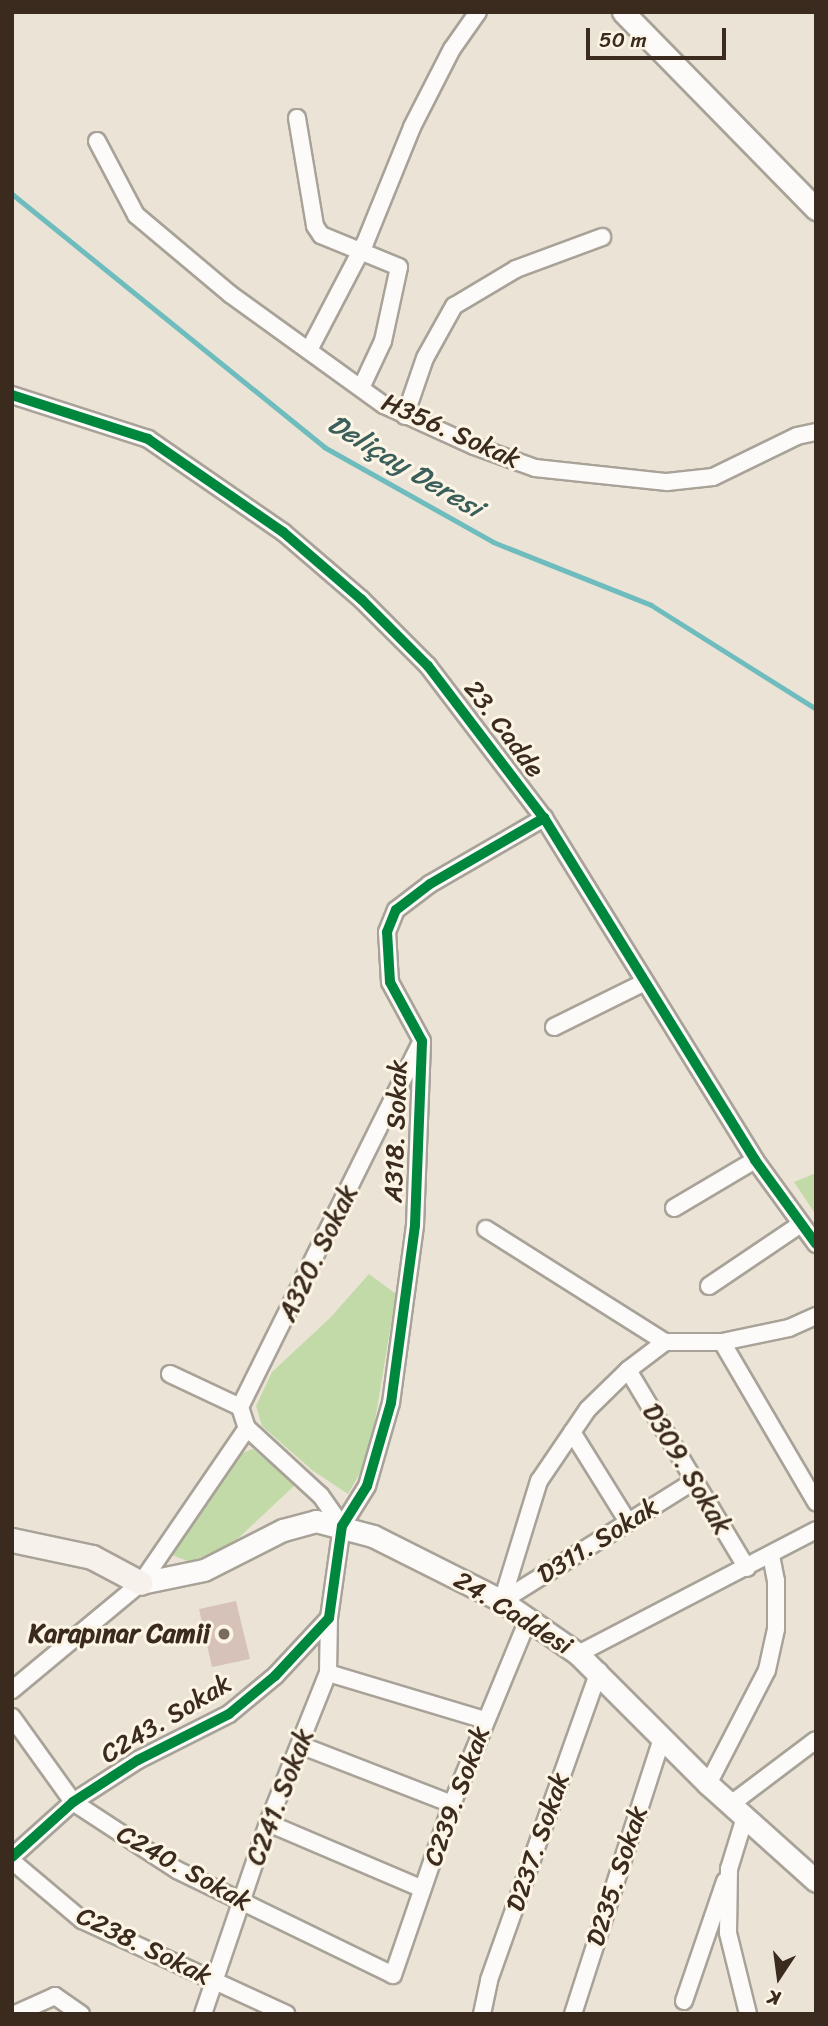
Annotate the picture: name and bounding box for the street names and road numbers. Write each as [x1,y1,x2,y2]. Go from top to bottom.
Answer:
street label: H356. Sokak [377,387,525,475]
street label: 23. Cadde [457,674,551,784]
street label: A318. Sokak [378,1059,414,1203]
street label: A320. Sokak [272,1180,364,1326]
street label: D309. Sokak [636,1398,738,1540]
street label: D311. Sokak [532,1491,664,1591]
street label: 24. Caddesi [448,1564,578,1662]
street label: C243. Sokak [95,1668,237,1770]
street label: C239. Sokak [417,1722,497,1870]
street label: C241. Sokak [240,1724,320,1870]
street label: D237. Sokak [500,1769,576,1915]
street label: D235. Sokak [580,1802,654,1950]
street label: C240. Sokak [111,1818,257,1918]
street label: C238. Sokak [72,1900,216,1992]

